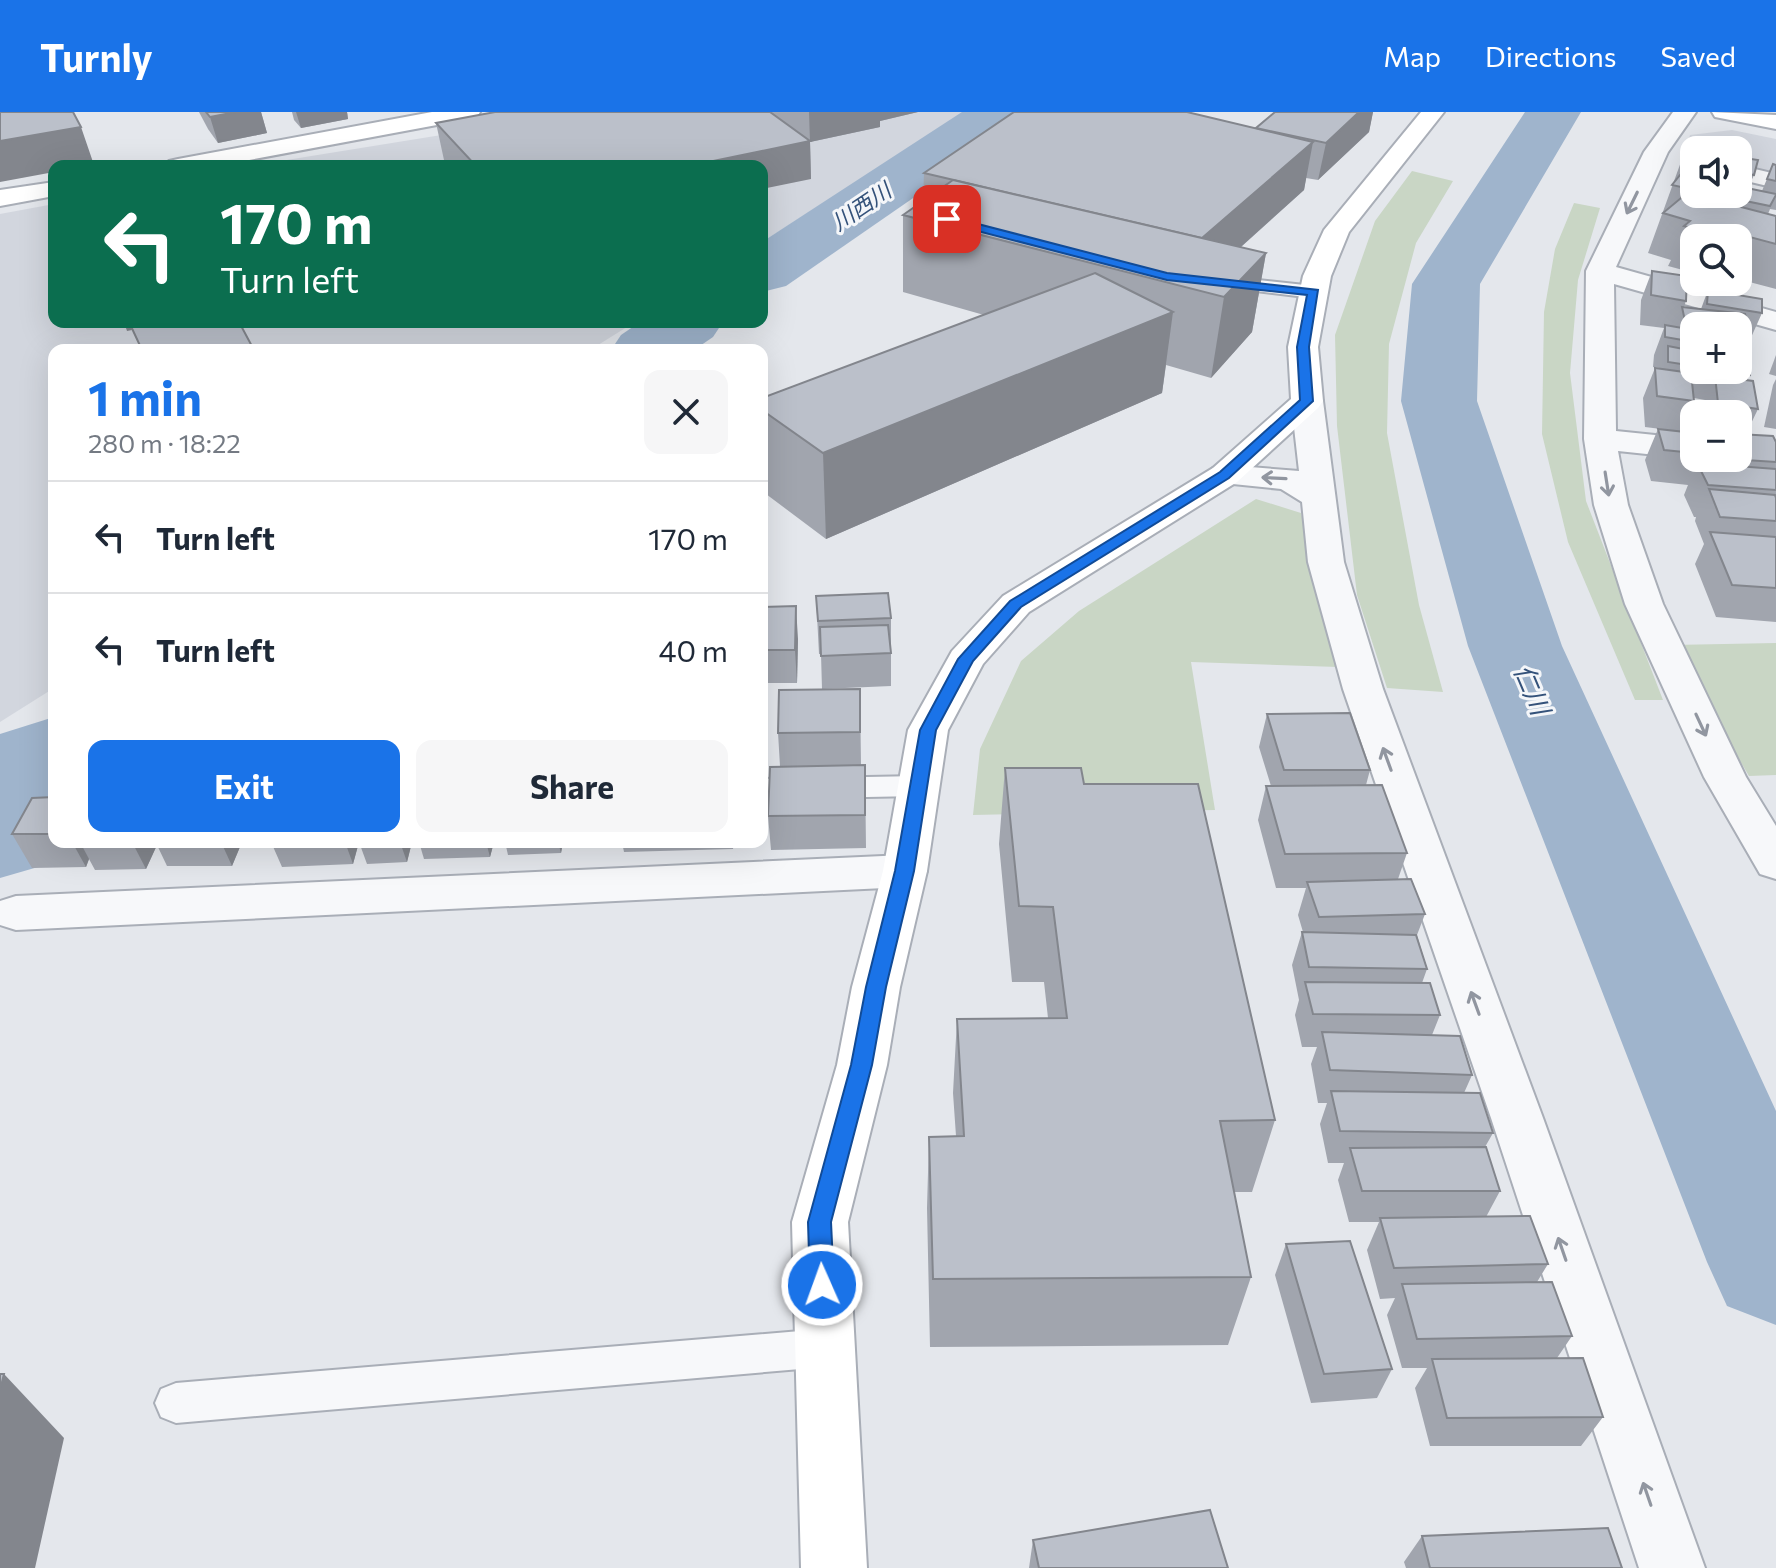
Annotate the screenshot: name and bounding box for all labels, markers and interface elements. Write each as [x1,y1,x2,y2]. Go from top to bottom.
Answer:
text: Turnly [40,33,153,80]
text: Map [1383,39,1441,73]
text: Directions [1485,39,1616,73]
text: Saved [1660,39,1736,73]
map controls [1680,136,1752,472]
button: sound [1680,136,1752,208]
water label: 川西川 [826,175,898,236]
pin [913,185,981,253]
text: 170 m [220,187,373,256]
one-way arrow [1624,191,1639,215]
icon: left [88,192,192,296]
icon: arrive [925,197,969,241]
button: search [1680,224,1752,296]
text: Turn left [220,256,359,300]
button: + [1680,312,1752,384]
text: 1 min [88,367,202,426]
button: close [644,370,728,454]
button: − [1680,400,1752,472]
text: 280 m · 18:22 [88,427,241,458]
one-way arrow [1261,470,1288,485]
one-way arrow [1600,470,1615,496]
icon: left [88,515,132,559]
text: Turn left [156,519,275,556]
text: 170 m [648,519,728,556]
icon: left [88,627,132,671]
text: Turn left [156,631,275,668]
text: 40 m [659,631,728,668]
water label: 仁川 [1509,659,1559,722]
one-way arrow [1694,713,1709,737]
button: Exit [88,740,400,832]
button: Share [416,740,728,832]
one-way arrow [1379,747,1393,772]
one-way arrow [1467,991,1482,1016]
one-way arrow [1553,1236,1568,1261]
position arrow [780,1243,864,1327]
one-way arrow [1638,1482,1653,1507]

